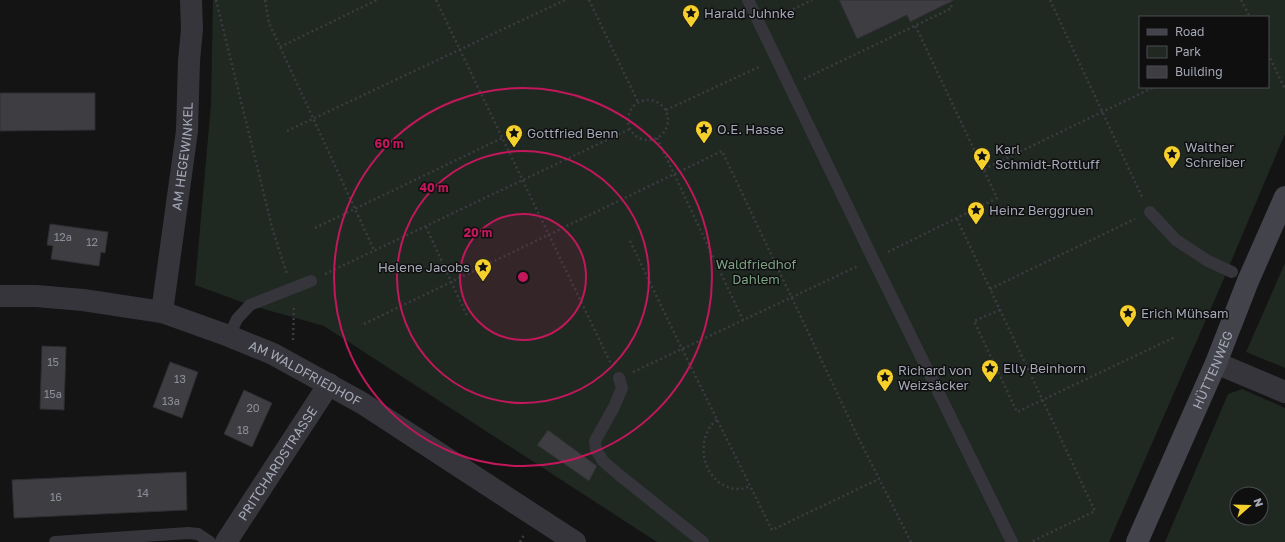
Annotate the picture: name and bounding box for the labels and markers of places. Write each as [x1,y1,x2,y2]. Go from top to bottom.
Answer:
place icon: Harald Juhnke [681,3,701,28]
place label: Harald Juhnke [704,5,794,21]
place icon: O.E. Hasse [694,119,714,144]
place label: O.E. Hasse [717,121,784,137]
place icon: Gottfried Benn [504,123,524,148]
place label: Gottfried Benn [527,125,619,141]
place label: Walther Schreiber [1185,139,1245,170]
place label: Karl Schmidt-Rottluff [995,141,1100,172]
place icon: Walther Schreiber [1162,144,1182,169]
place icon: Karl Schmidt-Rottluff [972,146,992,171]
place icon: Heinz Berggruen [966,200,986,225]
place label: Heinz Berggruen [989,202,1093,218]
place icon: Helene Jacobs [473,257,493,282]
place label: Helene Jacobs [378,259,470,275]
centre of rings [516,270,530,284]
place icon: Erich Mühsam [1118,303,1138,328]
place label: Erich Mühsam [1141,305,1229,321]
place icon: Elly Beinhorn [980,358,1000,383]
place label: Elly Beinhorn [1003,360,1086,376]
place label: Richard von Weizsäcker [898,362,972,393]
place icon: Richard von Weizsäcker [875,367,895,392]

